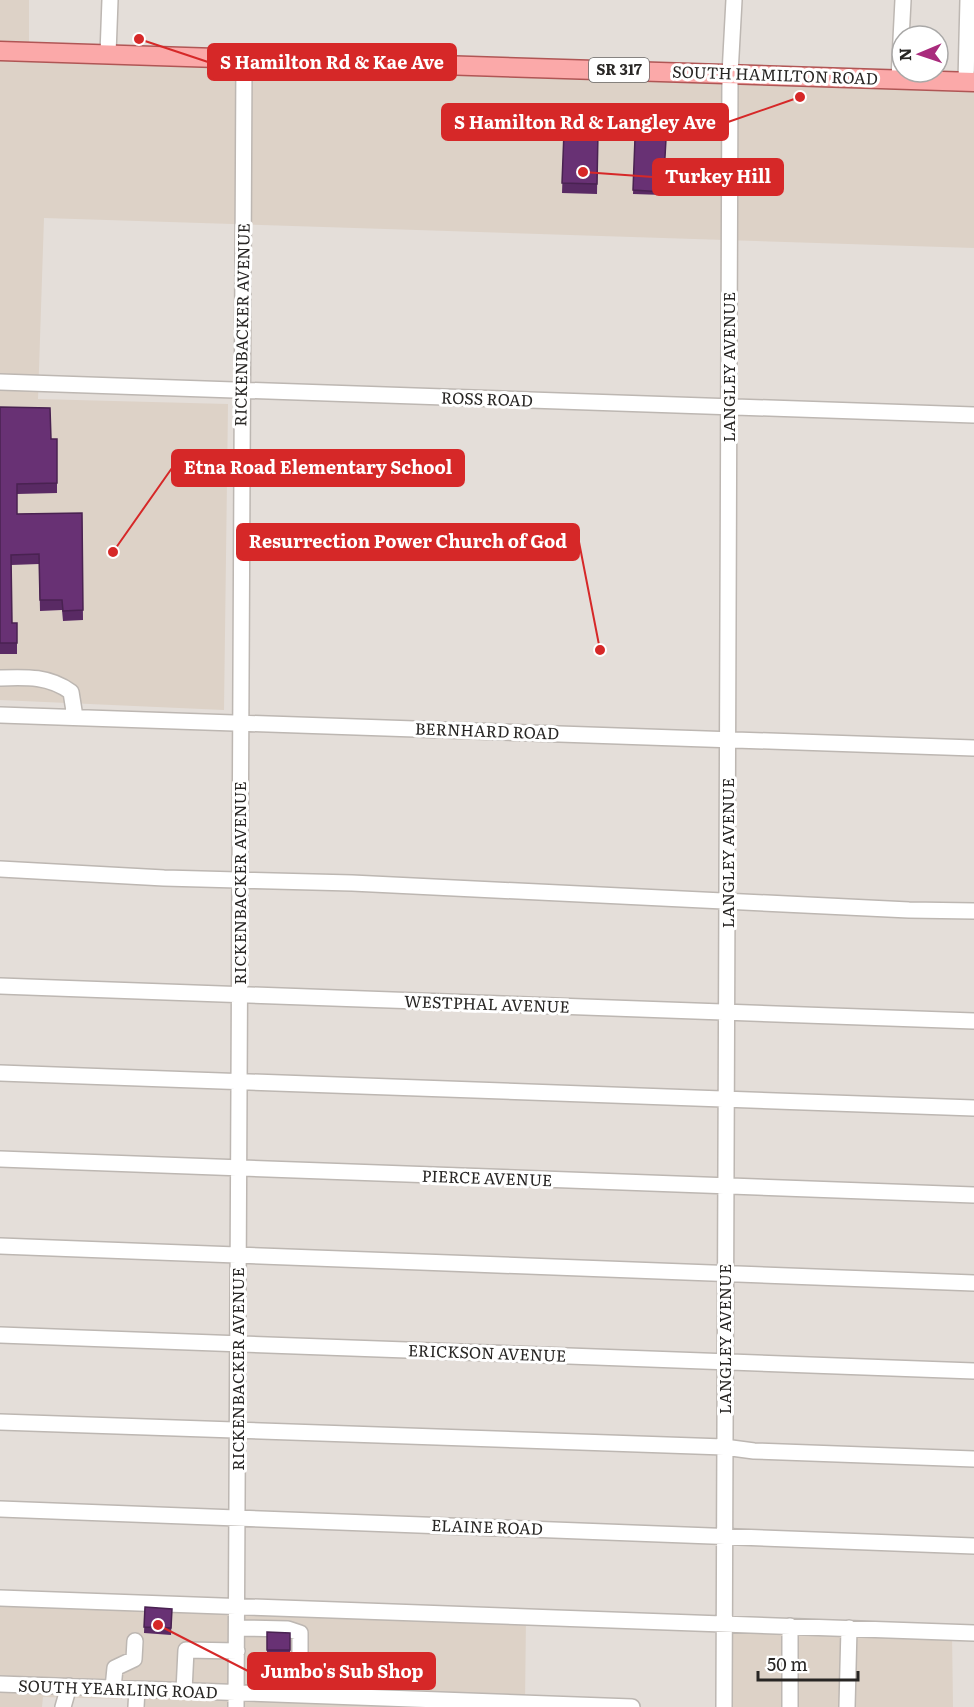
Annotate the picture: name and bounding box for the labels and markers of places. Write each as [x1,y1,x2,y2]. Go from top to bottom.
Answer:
callout: S Hamilton Rd & Kae Ave [208,44,456,80]
callout: S Hamilton Rd & Langley Ave [442,104,728,140]
callout: Turkey Hill [653,159,783,195]
callout: Etna Road Elementary School [172,450,464,486]
callout: Resurrection Power Church of God [237,524,579,560]
callout: Jumbo's Sub Shop [248,1653,435,1689]

